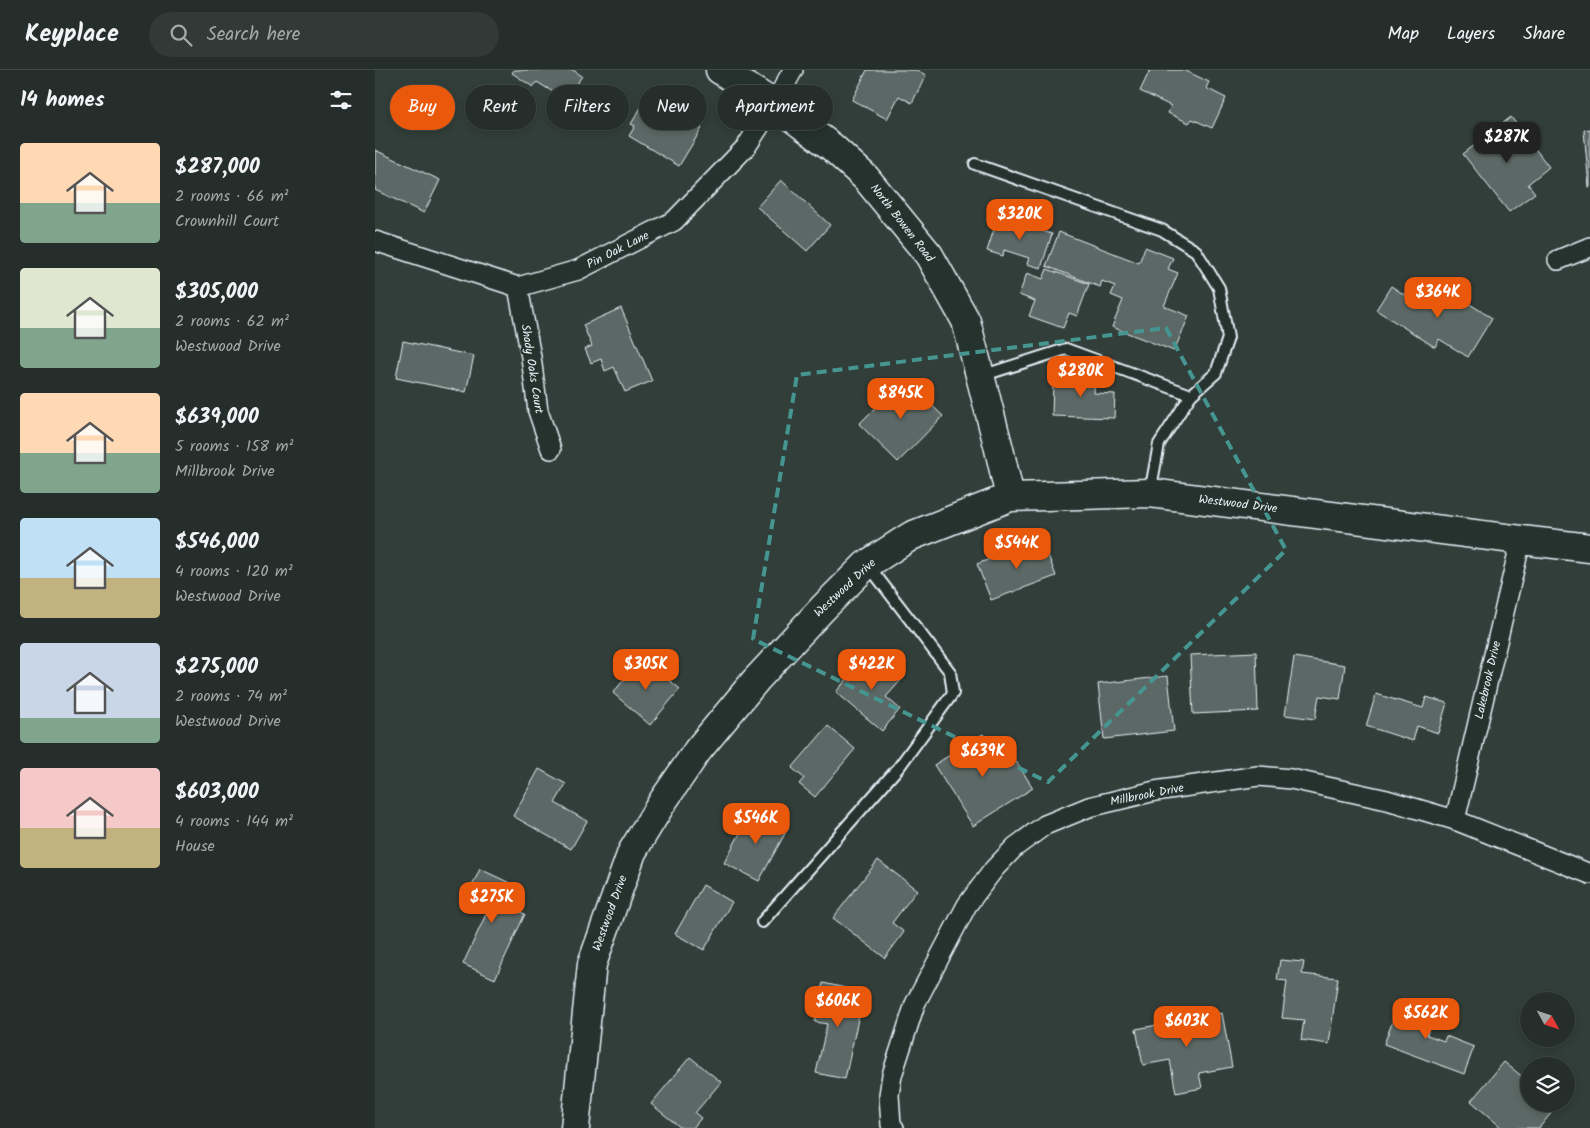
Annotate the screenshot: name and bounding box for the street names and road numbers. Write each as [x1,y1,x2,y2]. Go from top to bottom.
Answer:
street label: North Bowen Road [865,180,939,267]
street label: Pin Oak Lane [583,226,653,274]
street label: Shady Oaks Court [516,323,549,415]
street label: Westwood Drive [1197,490,1279,518]
street label: Westwood Drive [810,554,881,622]
street label: Lakebrook Drive [1470,638,1506,721]
street label: Millbrook Drive [1108,778,1186,811]
street label: Westwood Drive [588,872,633,954]

